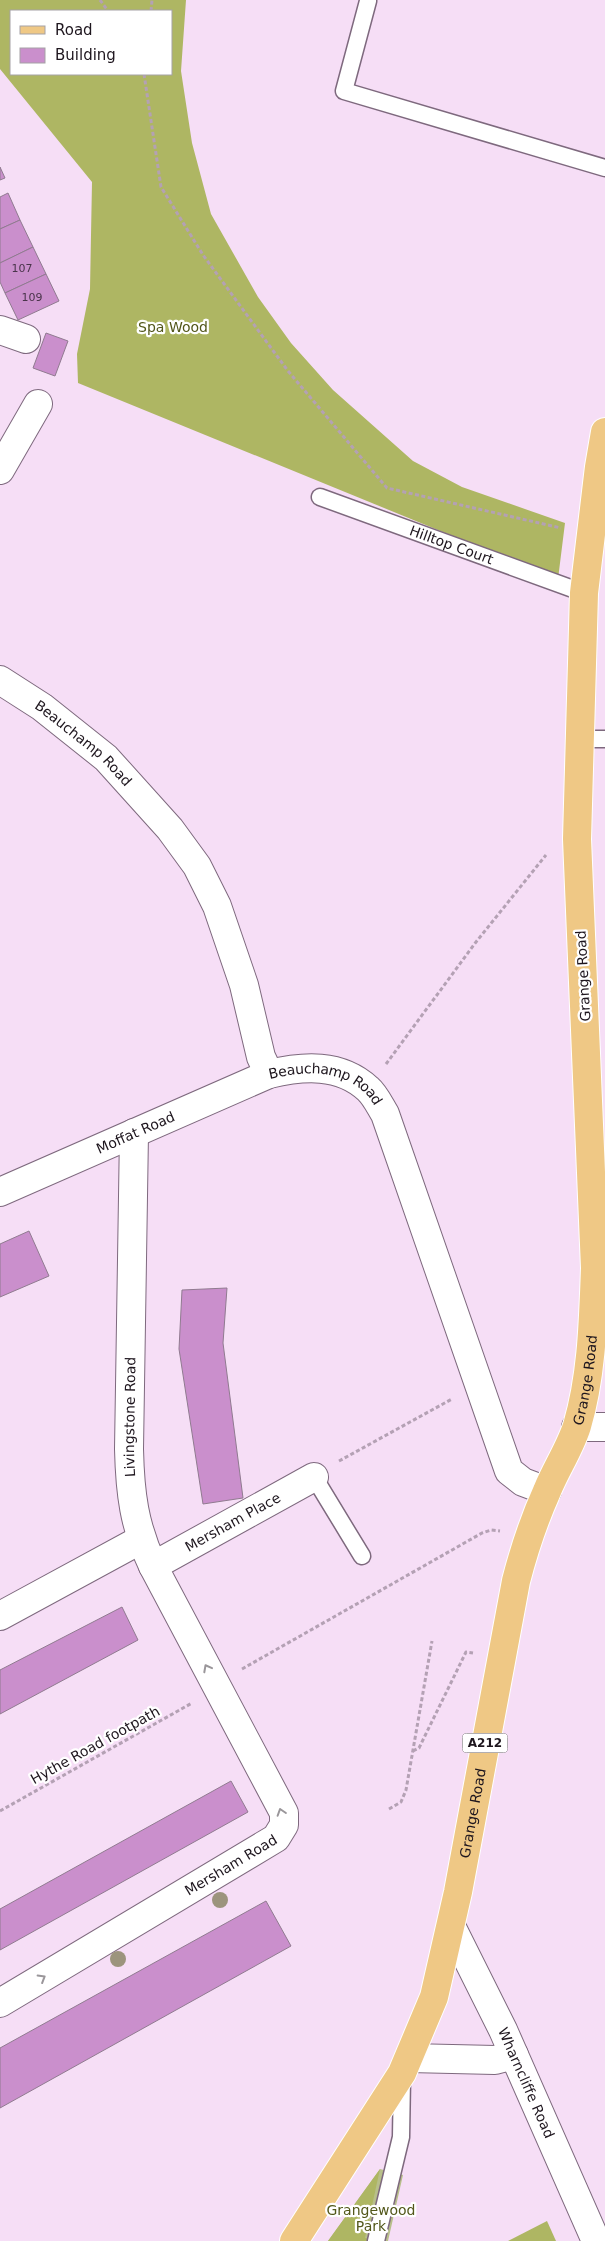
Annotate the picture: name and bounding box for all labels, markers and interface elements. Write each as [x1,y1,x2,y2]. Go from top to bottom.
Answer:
legend [10,10,172,75]
text: Road [55,21,93,39]
text: Building [55,46,116,64]
house number: 107 [12,262,33,275]
house number: 109 [22,291,43,304]
park label: Spa Wood [138,319,208,335]
street label: Hilltop Court [407,522,496,568]
street label: Beauchamp Road [32,697,135,789]
street label: Grange Road [573,930,593,1022]
street label: Beauchamp Road [267,1060,386,1108]
street label: Moffat Road [94,1108,177,1157]
street label: Grange Road [570,1334,600,1427]
street label: Livingstone Road [121,1357,138,1478]
street label: Mersham Place [182,1489,283,1555]
one-way arrow [203,1664,213,1673]
street label: Hythe Road footpath [28,1703,162,1787]
road number: A212 [462,1734,508,1752]
street label: Grange Road [456,1767,489,1860]
one-way arrow [277,1808,287,1816]
street label: Mersham Road [182,1831,280,1899]
one-way arrow [36,1975,45,1985]
street label: Wharncliffe Road [495,2025,558,2141]
park label: Grangewood Park [326,2202,416,2234]

